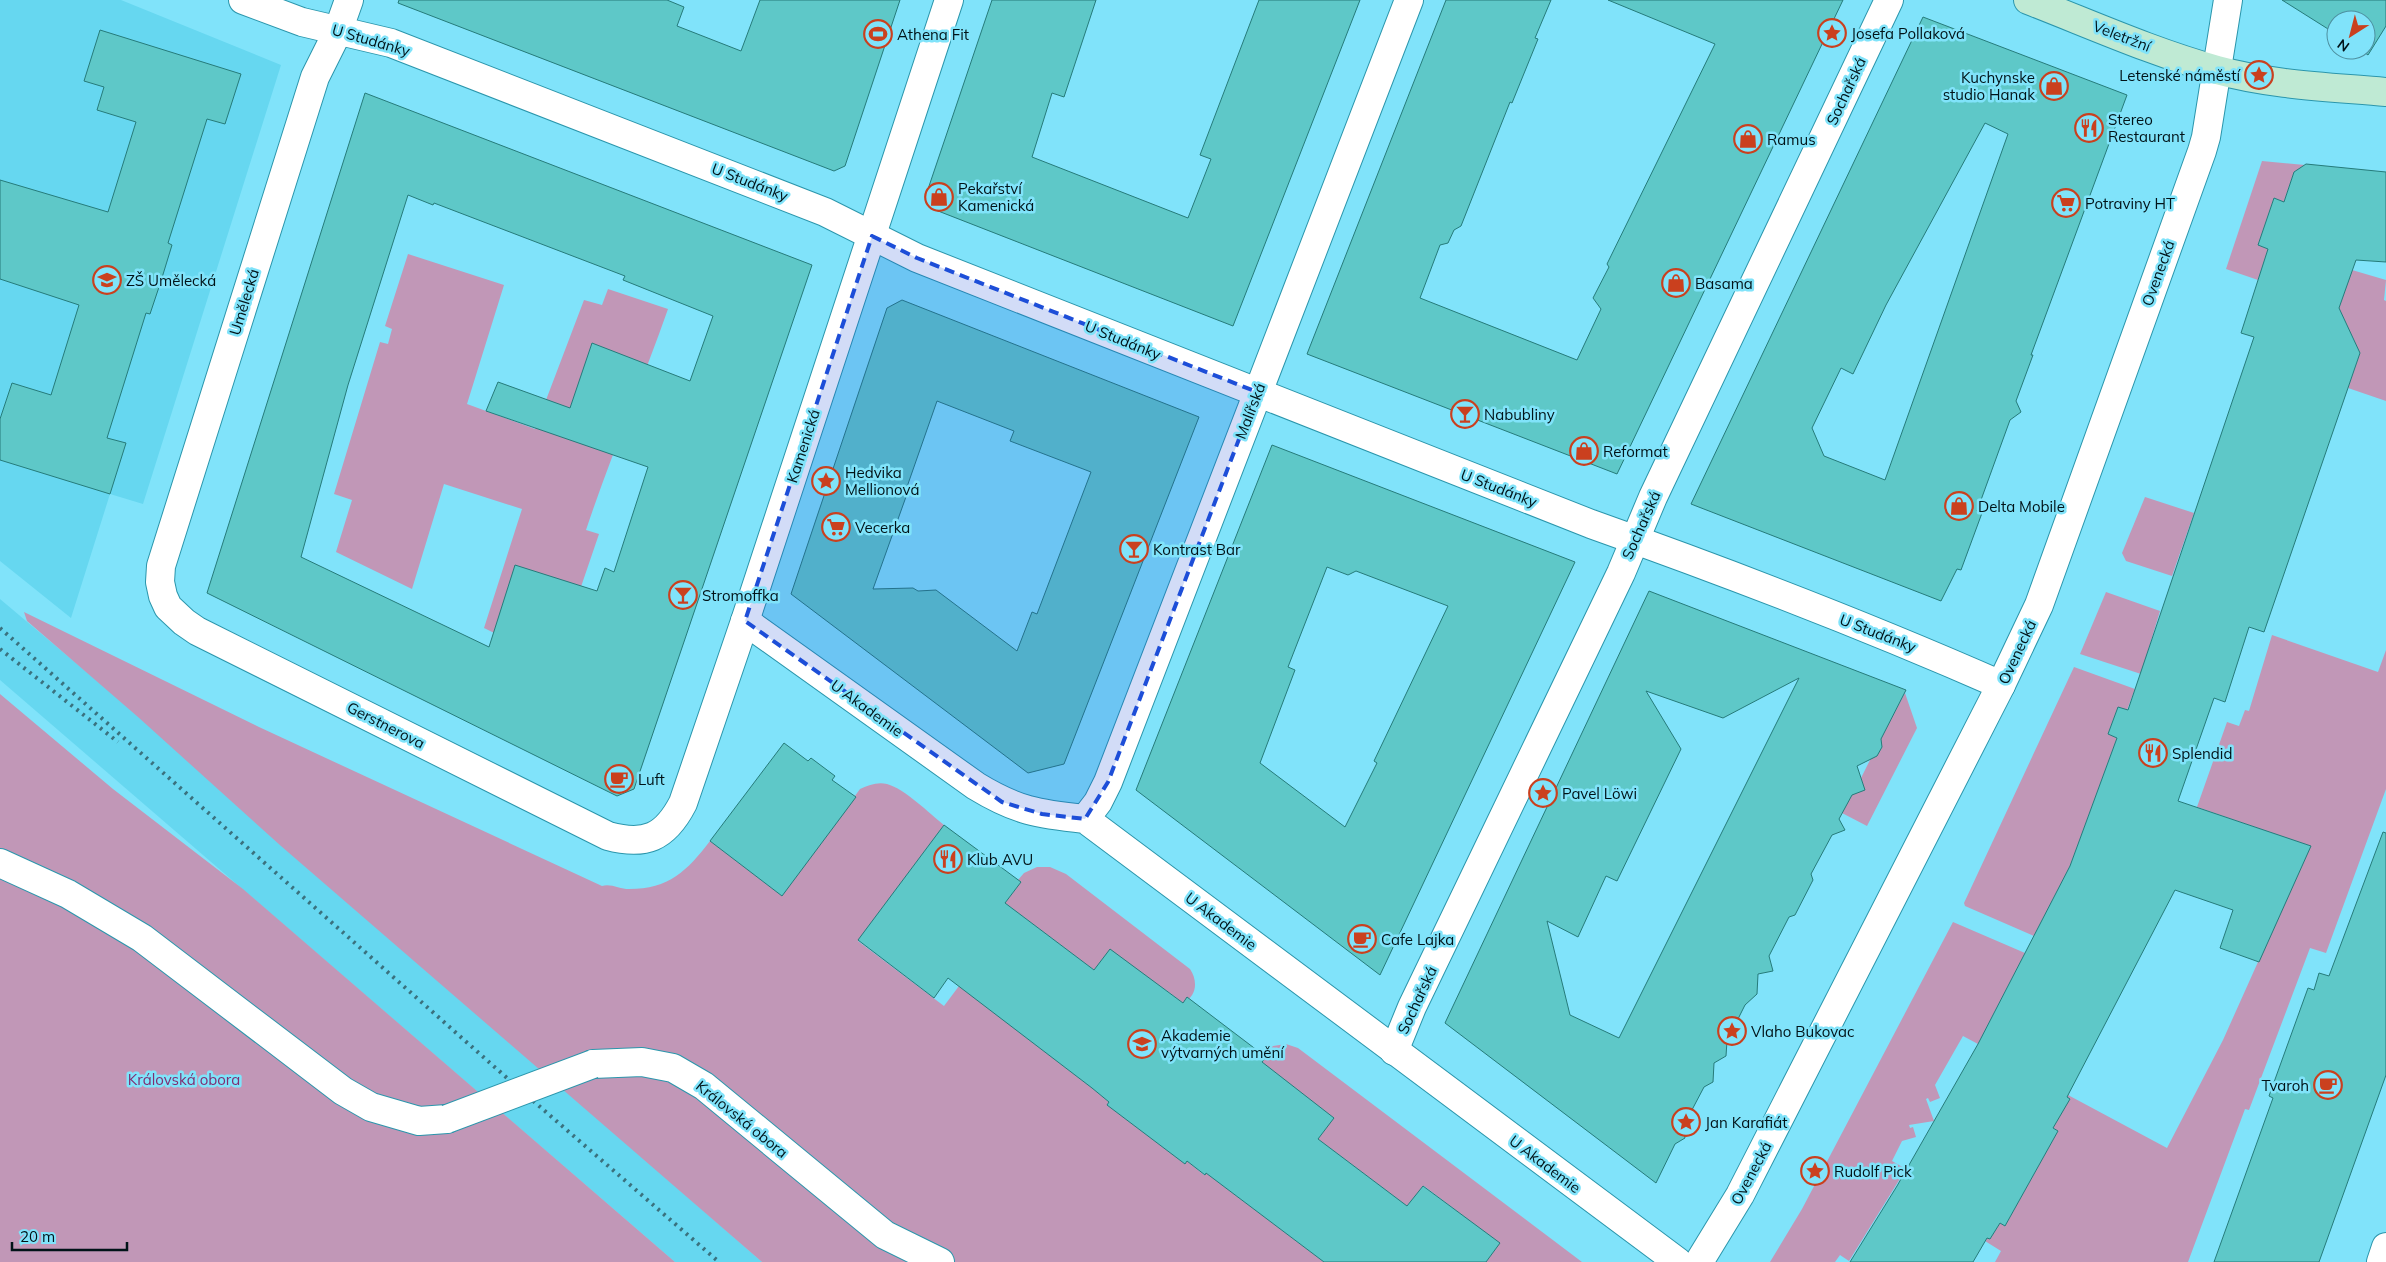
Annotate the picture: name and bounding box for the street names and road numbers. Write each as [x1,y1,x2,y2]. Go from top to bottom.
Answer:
street label: Veletržní [2090,16,2155,56]
street label: U Studánky [330,20,412,60]
street label: Sochařská [1822,54,1870,128]
street label: U Studánky [709,159,791,205]
street label: Ovenecká [2137,237,2179,309]
street label: Umělecká [225,267,263,337]
street label: U Studánky [1082,316,1164,364]
street label: Malířská [1231,380,1269,442]
street label: Kamenická [782,407,824,485]
street label: U Studánky [1458,465,1540,511]
street label: Sochařská [1618,488,1664,562]
street label: U Studánky [1837,610,1919,656]
street label: Ovenecká [1994,617,2040,687]
street label: U Akademie [827,675,907,741]
street label: Gerstnerova [344,697,428,753]
street label: U Akademie [1181,888,1261,954]
street label: Sochařská [1393,963,1441,1037]
street label: Královská obora [692,1076,792,1162]
street label: U Akademie [1505,1131,1585,1197]
street label: Ovenecká [1726,1138,1776,1208]

